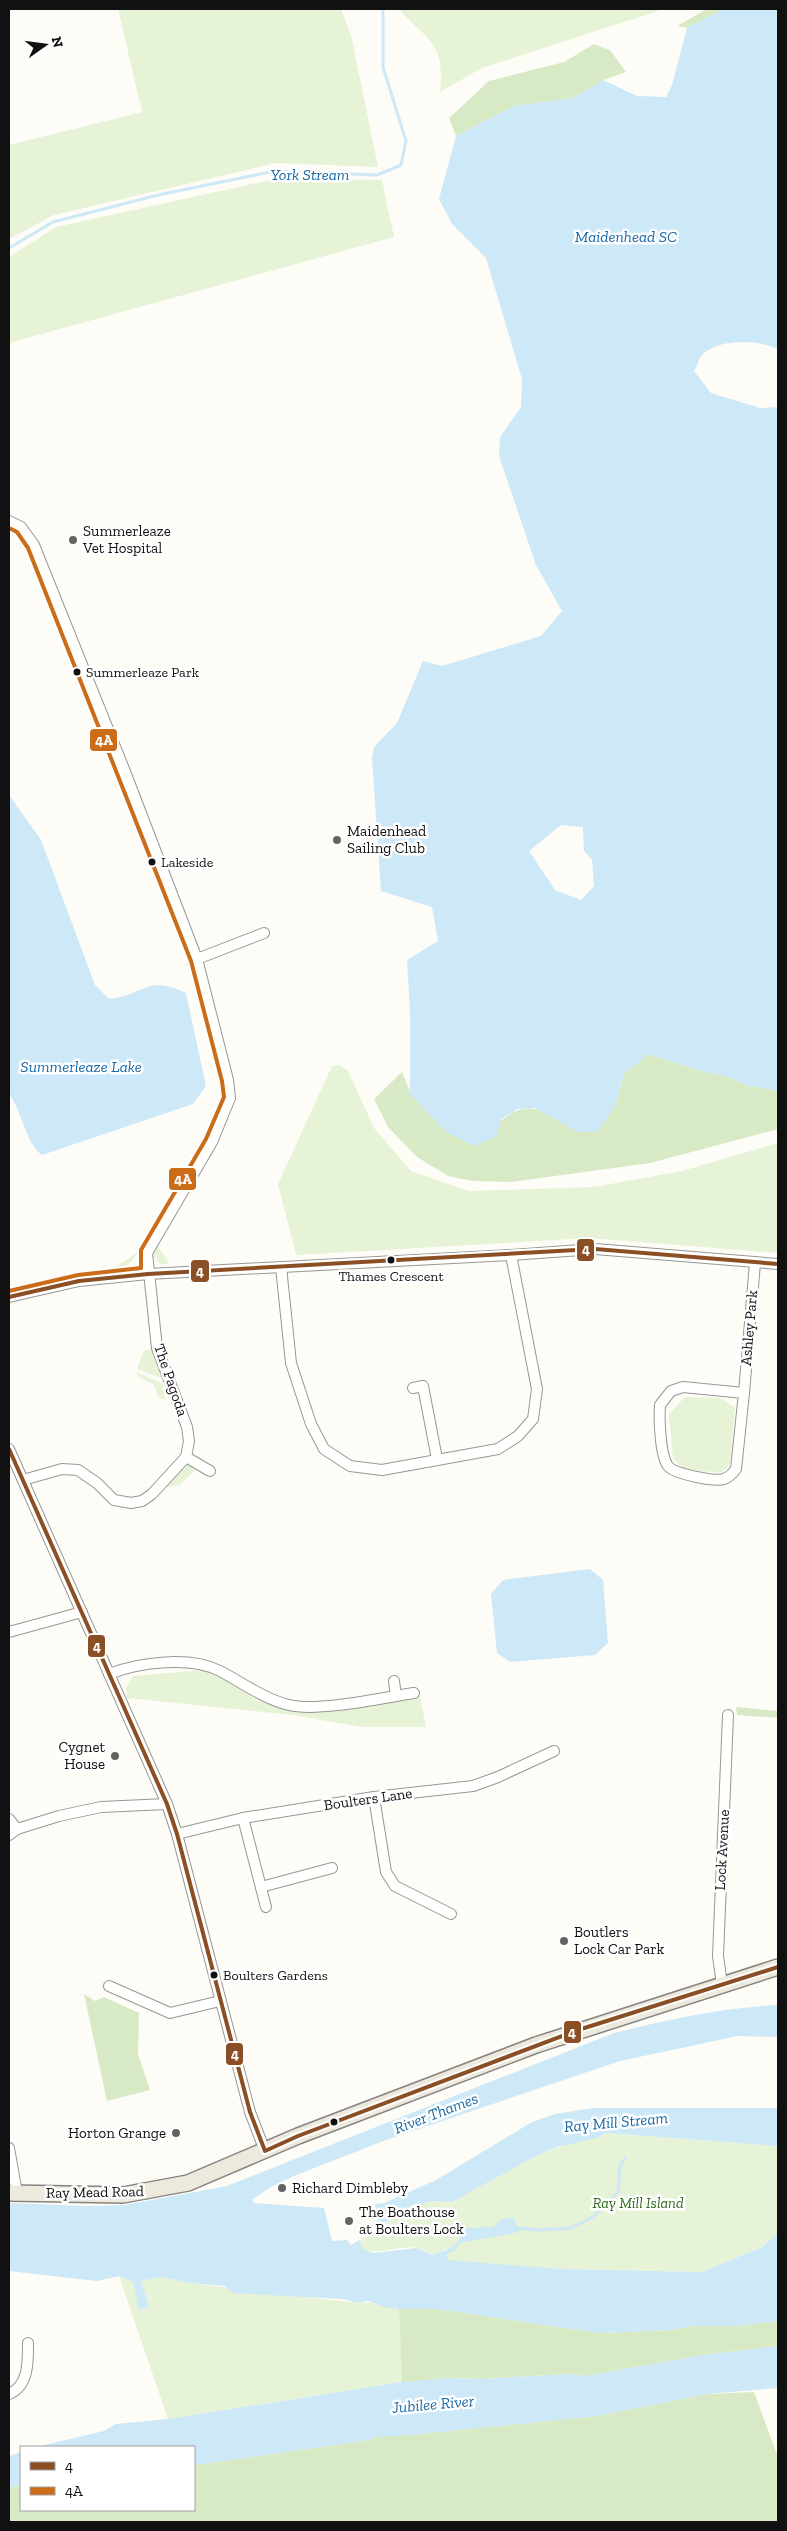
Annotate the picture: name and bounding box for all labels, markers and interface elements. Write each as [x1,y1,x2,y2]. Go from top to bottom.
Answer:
north arrow [20,20,70,70]
text: N [48,35,67,50]
water label: York Stream [271,165,350,184]
water label: Maidenhead SC [575,227,677,246]
place label: Summerleaze Vet Hospital [82,522,171,557]
marker: Summerleaze Vet Hospital [67,534,79,546]
place label: Summerleaze Park [86,664,200,681]
marker: Summerleaze Park [72,667,82,677]
line badge: 4A [89,728,118,752]
text: 4A [95,732,113,749]
place label: Maidenhead Sailing Club [347,822,427,857]
marker: Maidenhead Sailing Club [331,834,343,846]
place label: Lakeside [161,854,214,871]
marker: Lakeside [147,857,157,867]
water label: Summerleaze Lake [20,1057,142,1076]
line badge: 4A [168,1167,197,1191]
text: 4A [174,1171,192,1188]
line badge: 4 [576,1238,595,1262]
text: 4 [582,1241,590,1258]
marker: Thames Crescent [386,1255,396,1265]
line badge: 4 [190,1259,210,1283]
text: 4 [196,1263,204,1280]
place label: Thames Crescent [338,1268,444,1285]
street label: Ashley Park [737,1289,761,1367]
street label: The Pagoda [150,1341,192,1419]
line badge: 4 [87,1634,106,1658]
text: 4 [93,1638,101,1655]
place label: Cygnet House [58,1738,105,1773]
marker: Cygnet House [109,1750,121,1762]
street label: Boulters Lane [323,1784,413,1814]
street label: Lock Avenue [711,1809,733,1891]
place label: Boutlers Lock Car Park [574,1923,664,1958]
marker: Boutlers Lock Car Park [558,1935,570,1947]
place label: Boulters Gardens [223,1967,328,1984]
marker: Boulters Gardens [209,1970,219,1980]
line badge: 4 [563,2020,582,2044]
text: 4 [568,2024,576,2041]
line badge: 4 [225,2042,244,2066]
text: 4 [231,2046,239,2063]
water label: River Thames [391,2088,481,2138]
water label: Ray Mill Stream [563,2108,669,2136]
unlabelled marker [329,2117,339,2127]
place label: Horton Grange [68,2124,166,2142]
marker: Horton Grange [170,2127,182,2139]
place label: Richard Dimbleby [292,2179,408,2197]
street label: Ray Mead Road [46,2182,145,2202]
marker: Richard Dimbleby [276,2182,288,2194]
park label: Ray Mill Island [592,2194,684,2212]
place label: The Boathouse at Boulters Lock [359,2203,464,2238]
marker: The Boathouse at Boulters Lock [343,2215,355,2227]
water label: Jubilee River [390,2391,475,2417]
legend [20,2446,195,2511]
text: 4 [65,2457,73,2475]
text: 4A [65,2482,83,2500]

